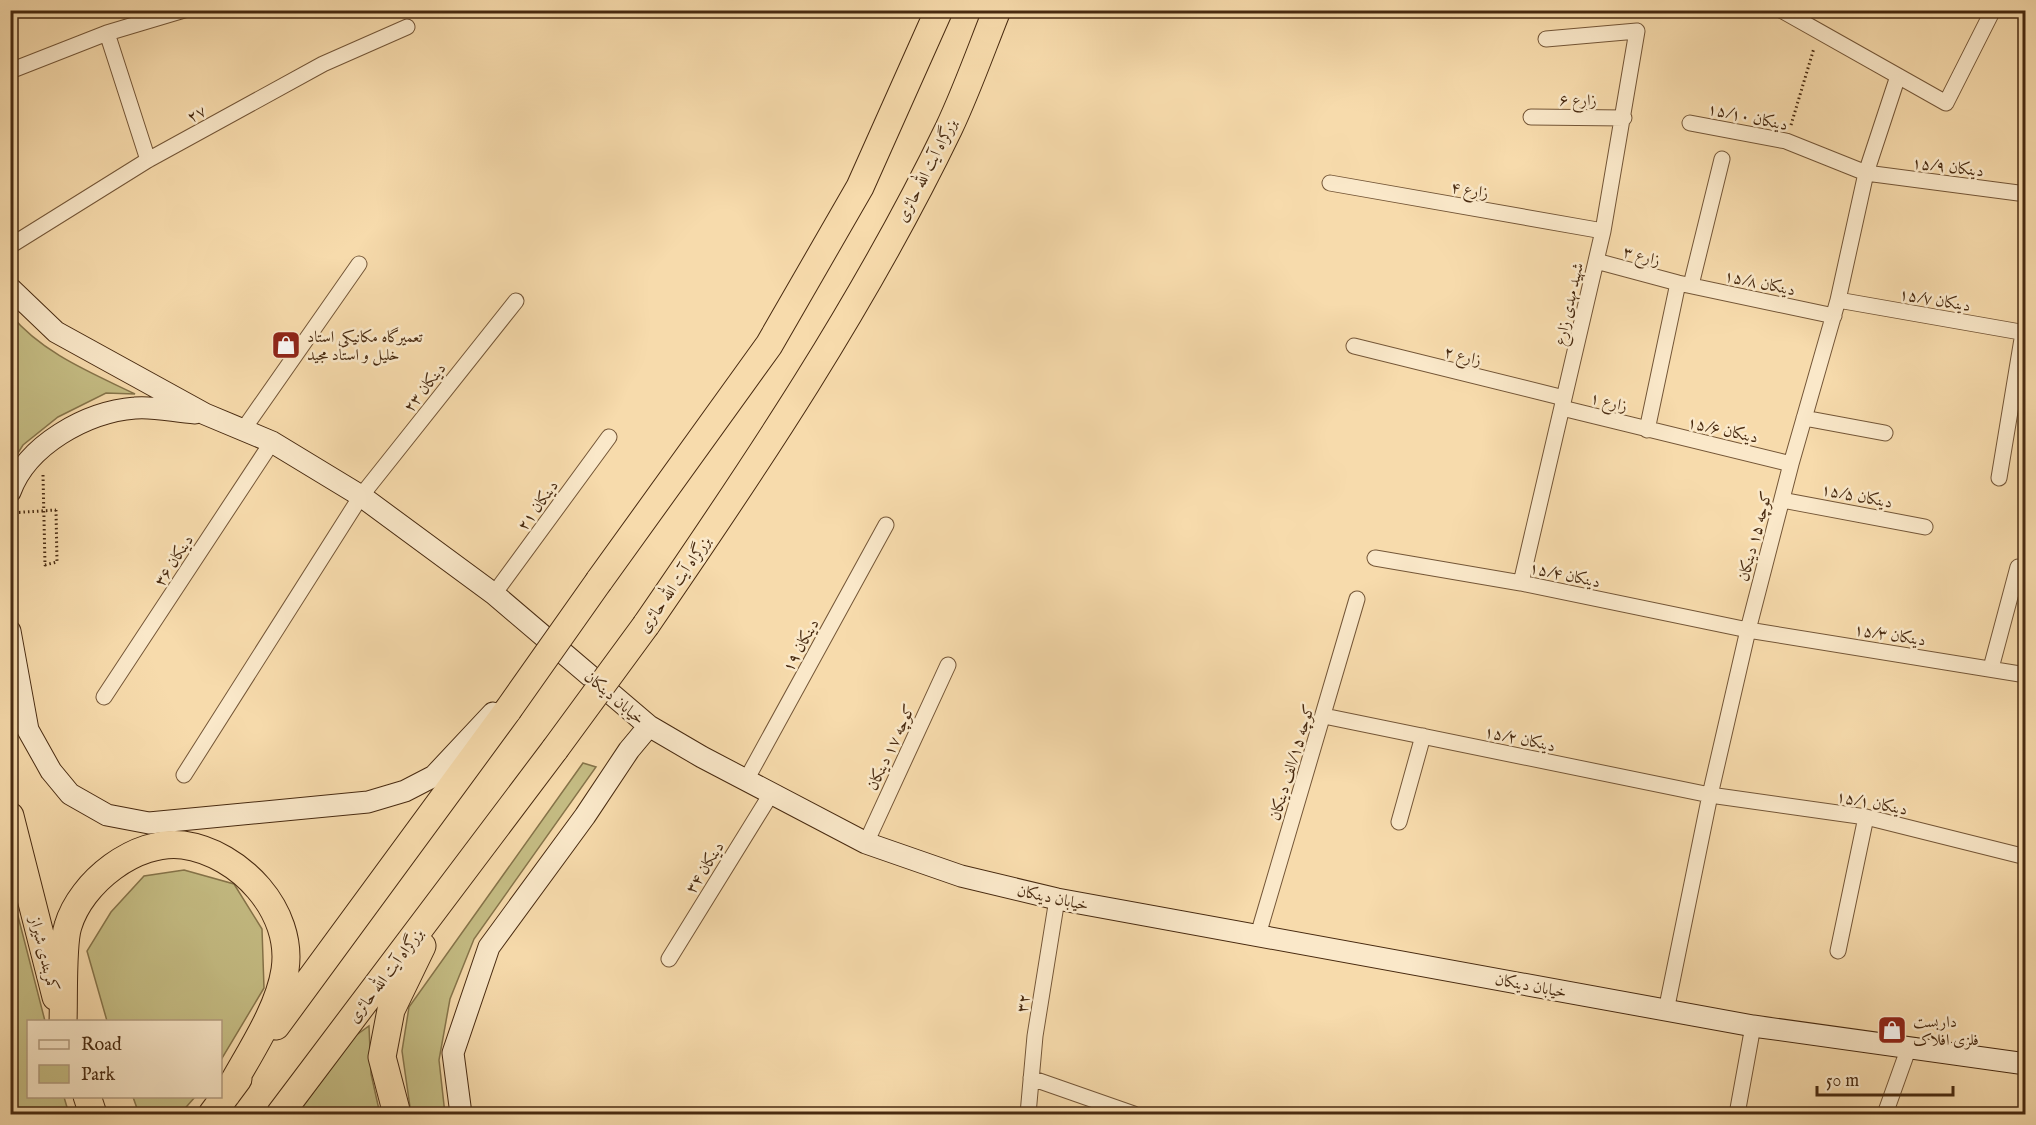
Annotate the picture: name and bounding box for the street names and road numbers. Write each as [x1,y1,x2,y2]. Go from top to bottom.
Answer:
street label: ۶ زارع [1559,91,1597,113]
street label: ۱۵/۱۰ دینکان [1706,100,1790,136]
street label: ۲۷ [184,101,210,128]
street label: بزرگراه آیت الله حائری [890,114,963,226]
street label: ۱۵/۹ دینکان [1911,154,1985,182]
street label: ۴ زارع [1449,178,1490,206]
street label: ۳ زارع [1620,242,1662,273]
street label: شهید مهدی زارع [1551,261,1591,348]
street label: ۱۵/۸ دینکان [1722,267,1797,301]
street label: ۱۵/۷ دینکان [1897,285,1972,317]
street label: ۲ زارع [1441,343,1483,373]
street label: ۲۳ دینکان [400,359,451,417]
street label: ۱ زارع [1587,389,1629,419]
street label: ۱۵/۶ دینکان [1685,413,1760,449]
street label: ۲۱ دینکان [514,477,564,535]
street label: ۱۵/۵ دینکان [1819,480,1894,514]
street label: کوچه ۱۵ دینکان [1734,489,1778,584]
street label: بزرگراه آیت الله حائری [632,530,716,637]
street label: ۳۶ دینکان [151,532,199,591]
street label: ۱۵/۴ دینکان [1527,559,1602,593]
street label: ۱۹ دینکان [779,616,824,676]
street label: ۱۵/۳ دینکان [1852,620,1927,652]
street label: خیابان دینکان [579,668,648,730]
street label: کوچه ۱۷ دینکان [863,702,920,794]
street label: کوچه ۱۵/الف دینکان [1266,702,1320,823]
street label: ۱۵/۲ دینکان [1482,723,1557,757]
street label: ۱۵/۱ دینکان [1834,787,1909,821]
street label: ۳۴ دینکان [682,838,729,898]
street label: خیابان دینکان [1015,882,1090,916]
street label: کمربندی شیراز [24,913,62,994]
street label: بزرگراه آیت الله حائری [341,922,429,1028]
street label: خیابان دینکان [1493,970,1568,1004]
street label: ۳۲ [1013,992,1035,1014]

